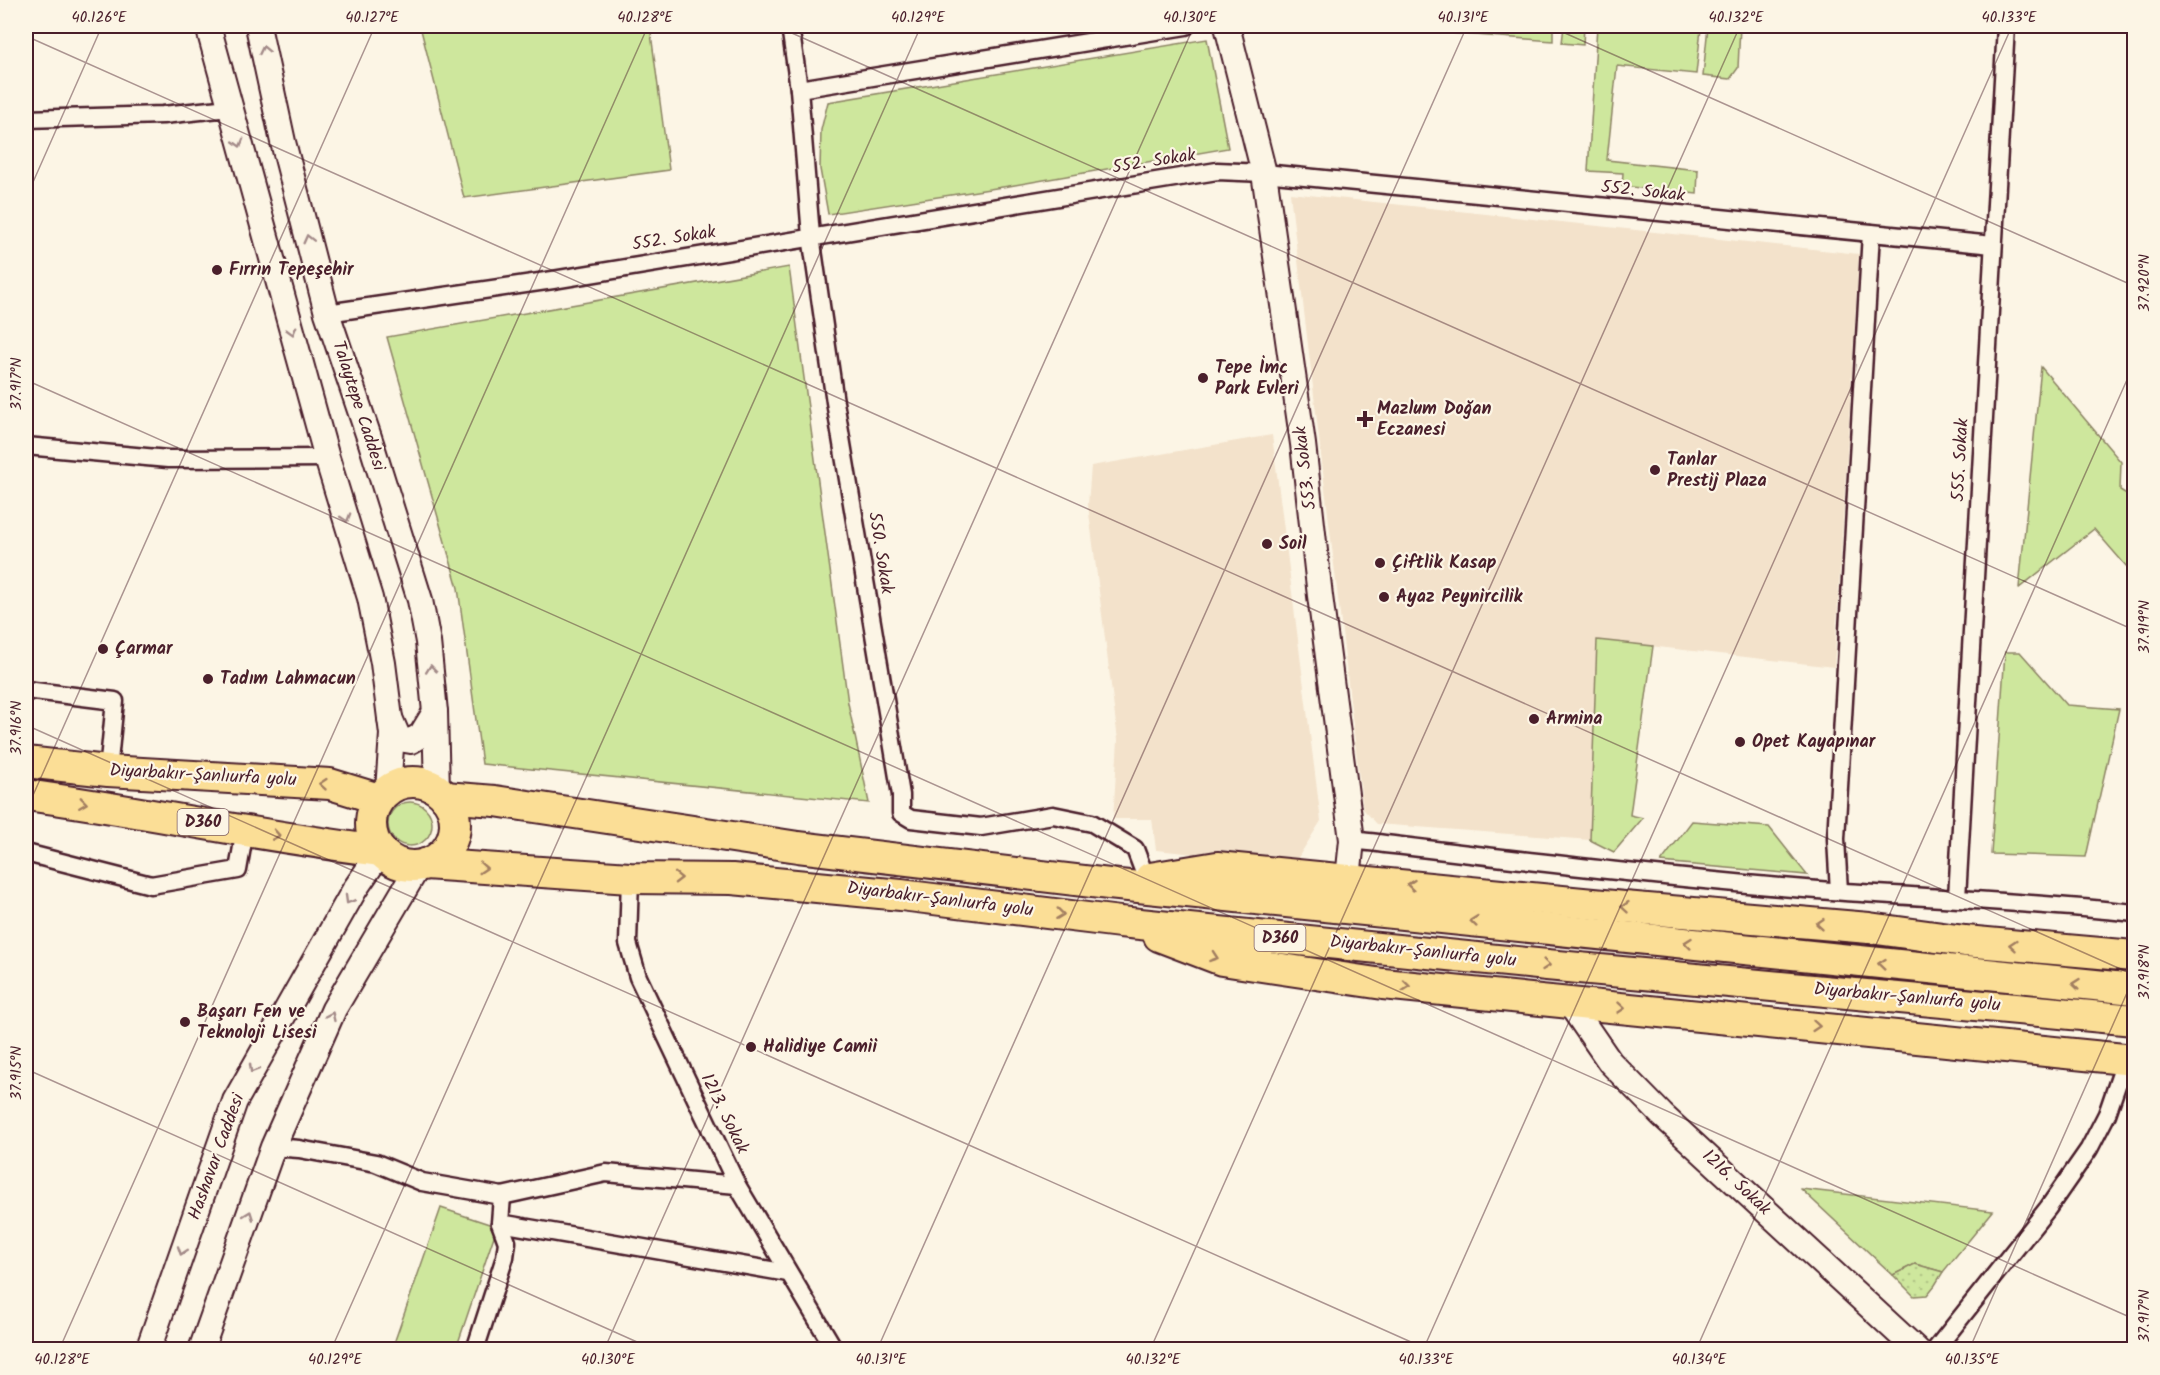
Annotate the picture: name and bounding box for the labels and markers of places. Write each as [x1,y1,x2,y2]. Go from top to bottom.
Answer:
place label: Fırrın Tepeşehir [229,256,355,285]
marker: Fırrın Tepeşehir [210,263,224,277]
place label: Tepe İmc Park Evleri [1215,354,1299,404]
marker: Tepe İmc Park Evleri [1196,371,1210,385]
place label: Mazlum Doğan Eczanesi [1377,395,1491,445]
marker: Mazlum Doğan Eczanesi [1358,412,1372,426]
place label: Tanlar Prestij Plaza [1667,446,1767,496]
marker: Tanlar Prestij Plaza [1648,463,1662,477]
place label: Soil [1279,530,1307,559]
marker: Soil [1260,537,1274,551]
place label: Çiftlik Kasap [1392,549,1497,578]
marker: Çiftlik Kasap [1373,556,1387,570]
place label: Ayaz Peynircilik [1396,583,1524,612]
marker: Ayaz Peynircilik [1377,590,1391,604]
place label: Çarmar [115,635,174,664]
marker: Çarmar [96,642,110,656]
place label: Tadım Lahmacun [220,665,356,694]
marker: Tadım Lahmacun [201,672,215,686]
place label: Armina [1546,705,1602,734]
marker: Armina [1527,712,1541,726]
place label: Opet Kayapınar [1752,728,1877,757]
marker: Opet Kayapınar [1733,735,1747,749]
place label: Başarı Fen ve Teknoloji Lisesi [197,998,317,1048]
marker: Başarı Fen ve Teknoloji Lisesi [178,1015,192,1029]
place label: Halidiye Camii [763,1033,878,1062]
marker: Halidiye Camii [744,1040,758,1054]

